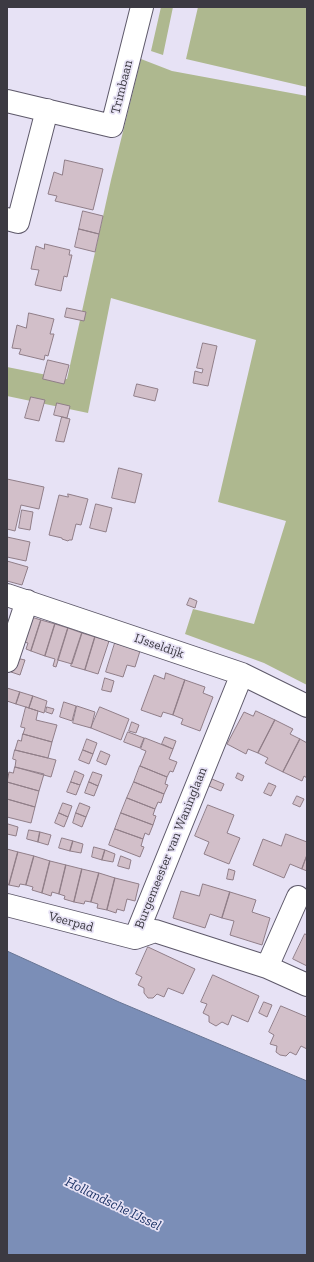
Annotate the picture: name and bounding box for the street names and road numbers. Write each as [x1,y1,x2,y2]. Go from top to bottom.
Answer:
street label: Trimbaan [108,58,136,116]
street label: IJsseldijk [132,630,186,662]
street label: Burgemeester van Waninglaan [131,765,211,931]
street label: Veerpad [47,909,95,935]

